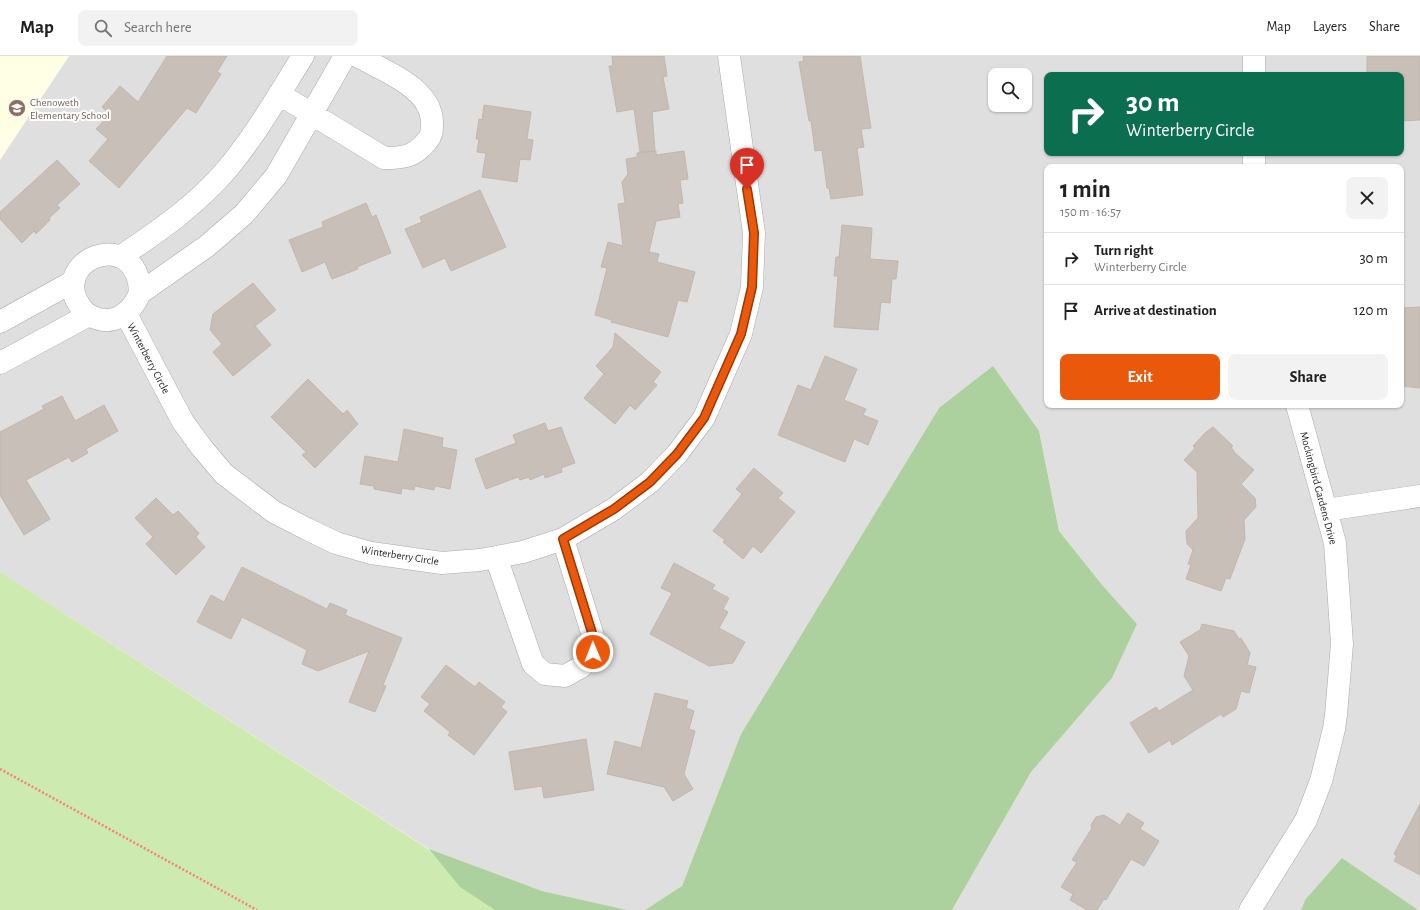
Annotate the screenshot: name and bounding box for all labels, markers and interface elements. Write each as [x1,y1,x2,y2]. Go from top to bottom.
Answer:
search box [78,10,358,46]
icon: search [92,17,114,39]
text: Map [20,18,54,37]
text: Search here [124,20,192,35]
text: Map [1266,20,1291,34]
text: Layers [1313,20,1347,34]
text: Share [1369,20,1400,34]
map controls [988,68,1032,112]
button: search [988,68,1032,112]
icon: right [1060,88,1112,140]
text: 30 m [1126,89,1179,117]
place label: Chenoweth Elementary School [30,97,110,121]
school or university icon: Chenoweth Elementary School [7,98,27,118]
text: Winterberry Circle [1126,122,1255,140]
pin [730,148,764,189]
icon: arrive [736,154,758,176]
button: close [1346,177,1388,219]
text: 1 min [1060,178,1111,202]
text: 150 m · 16:57 [1060,206,1121,219]
text: Turn right [1094,243,1153,258]
icon: right [1060,248,1082,270]
text: 30 m [1359,251,1388,266]
text: Winterberry Circle [1094,261,1187,274]
icon: arrive [1060,300,1082,322]
text: Arrive at destination [1094,303,1217,318]
text: 120 m [1354,303,1388,318]
street label: Winterberry Circle [125,321,172,396]
button: Exit [1060,354,1220,400]
button: Share [1228,354,1388,400]
street label: Mockingbird Gardens Drive [1298,430,1339,546]
street label: Winterberry Circle [360,544,440,567]
position arrow [572,631,614,673]

